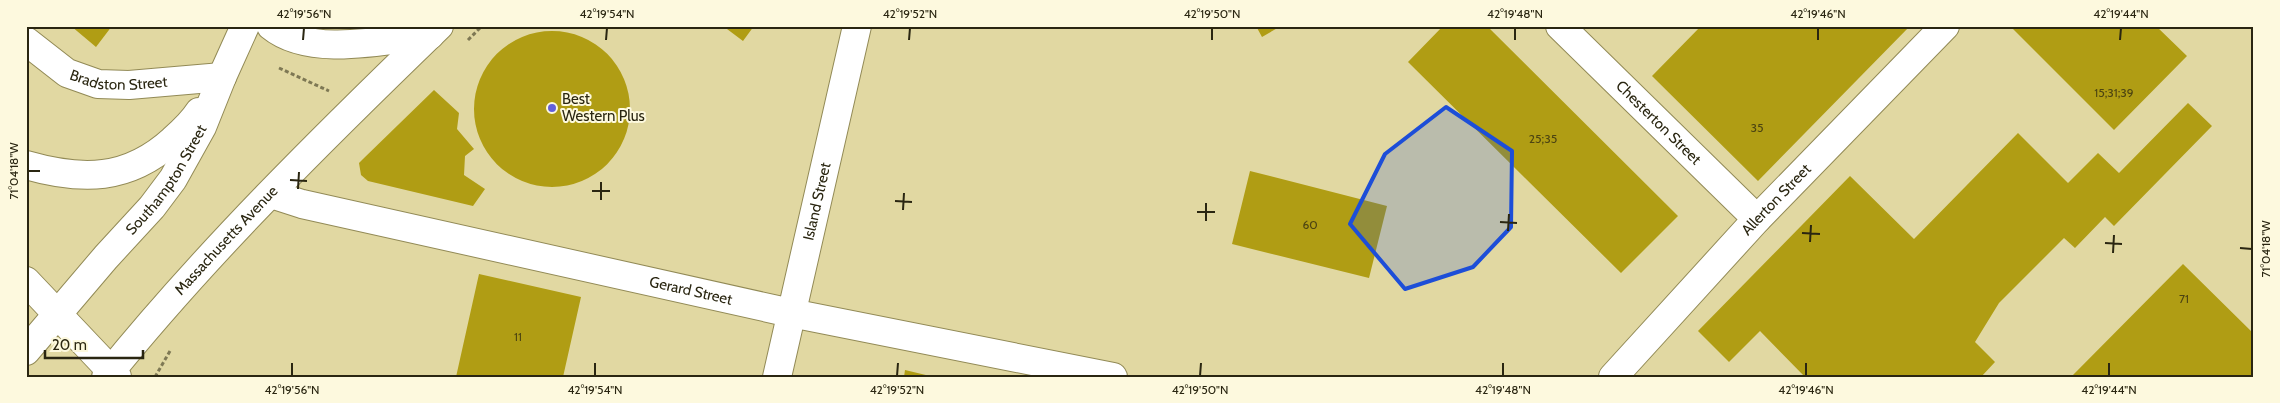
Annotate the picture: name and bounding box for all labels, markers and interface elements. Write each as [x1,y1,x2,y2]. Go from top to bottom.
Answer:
text: 42°19'56"N [276,6,332,21]
text: 42°19'54"N [579,6,635,21]
text: 42°19'52"N [883,6,937,21]
text: 42°19'50"N [1184,6,1240,21]
text: 42°19'48"N [1487,6,1543,21]
text: 42°19'46"N [1790,6,1846,21]
text: 42°19'44"N [2093,6,2149,21]
street label: Bradston Street [67,66,168,94]
street label: Chesterton Street [1612,77,1705,168]
house number: 15;31;39 [2094,85,2134,100]
place label: Best Western Plus [562,90,645,125]
marker: Best Western Plus [546,102,558,114]
house number: 35 [1751,120,1763,135]
street label: Southampton Street [122,122,210,239]
house number: 25;35 [1529,131,1557,146]
text: 71°04'18"W [6,142,21,200]
street label: Allerton Street [1738,160,1815,239]
street label: Island Street [799,161,835,242]
street label: Massachusetts Avenue [171,182,282,299]
house number: 60 [1302,217,1318,232]
text: 71°04'18"W [2258,220,2273,278]
street label: Gerard Street [648,273,734,309]
house number: 71 [2179,291,2189,306]
scale bar [45,328,142,360]
house number: 11 [514,329,522,344]
text: 20 m [52,336,87,354]
text: 42°19'56"N [264,382,320,397]
text: 42°19'54"N [567,382,623,397]
text: 42°19'52"N [870,382,924,397]
text: 42°19'50"N [1172,382,1228,397]
text: 42°19'48"N [1475,382,1531,397]
text: 42°19'46"N [1778,382,1834,397]
text: 42°19'44"N [2081,382,2137,397]

